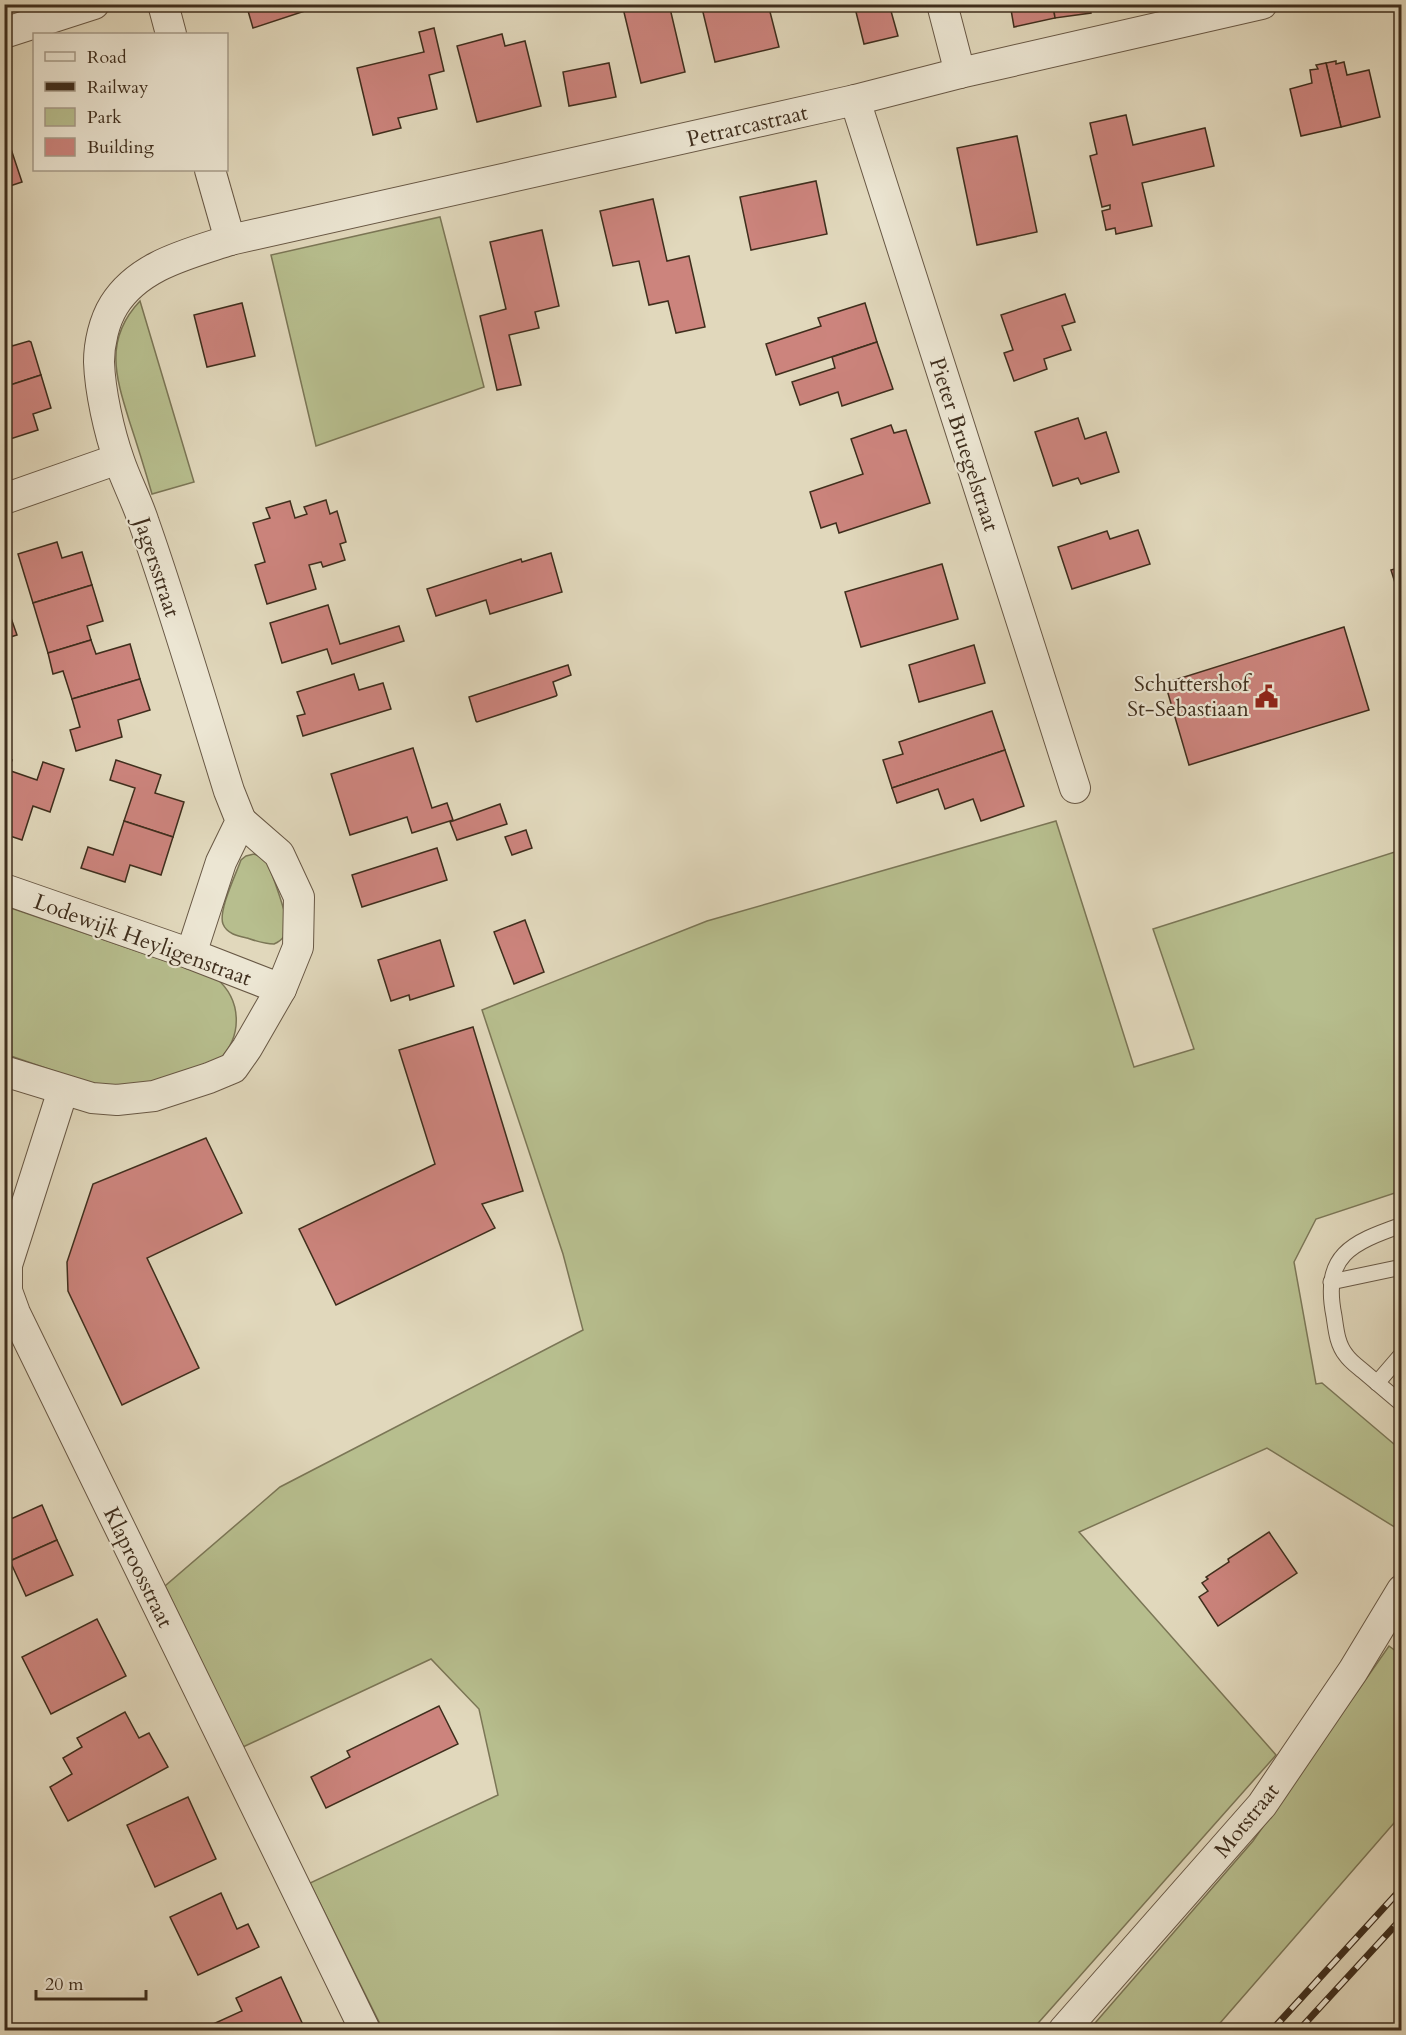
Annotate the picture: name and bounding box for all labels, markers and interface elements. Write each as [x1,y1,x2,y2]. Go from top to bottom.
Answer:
legend [33,33,228,171]
text: Road [87,45,127,70]
text: Railway [87,75,149,100]
street label: Petrarcastraat [684,97,811,154]
text: Park [87,105,122,130]
text: Building [87,135,155,160]
street label: Pieter Bruegelstraat [922,353,1006,535]
street label: Jagersstraat [126,511,187,621]
place label: Schuttershof St-Sebastiaan [1127,669,1252,724]
public building icon: Schuttershof St-Sebastiaan [1254,683,1280,709]
street label: Lodewijk Heyligenstraat [30,887,256,993]
street label: Klaproosstraat [96,1502,180,1633]
street label: Motstraat [1207,1777,1286,1864]
scale bar [36,1963,146,2001]
text: 20 m [45,1972,84,1997]

